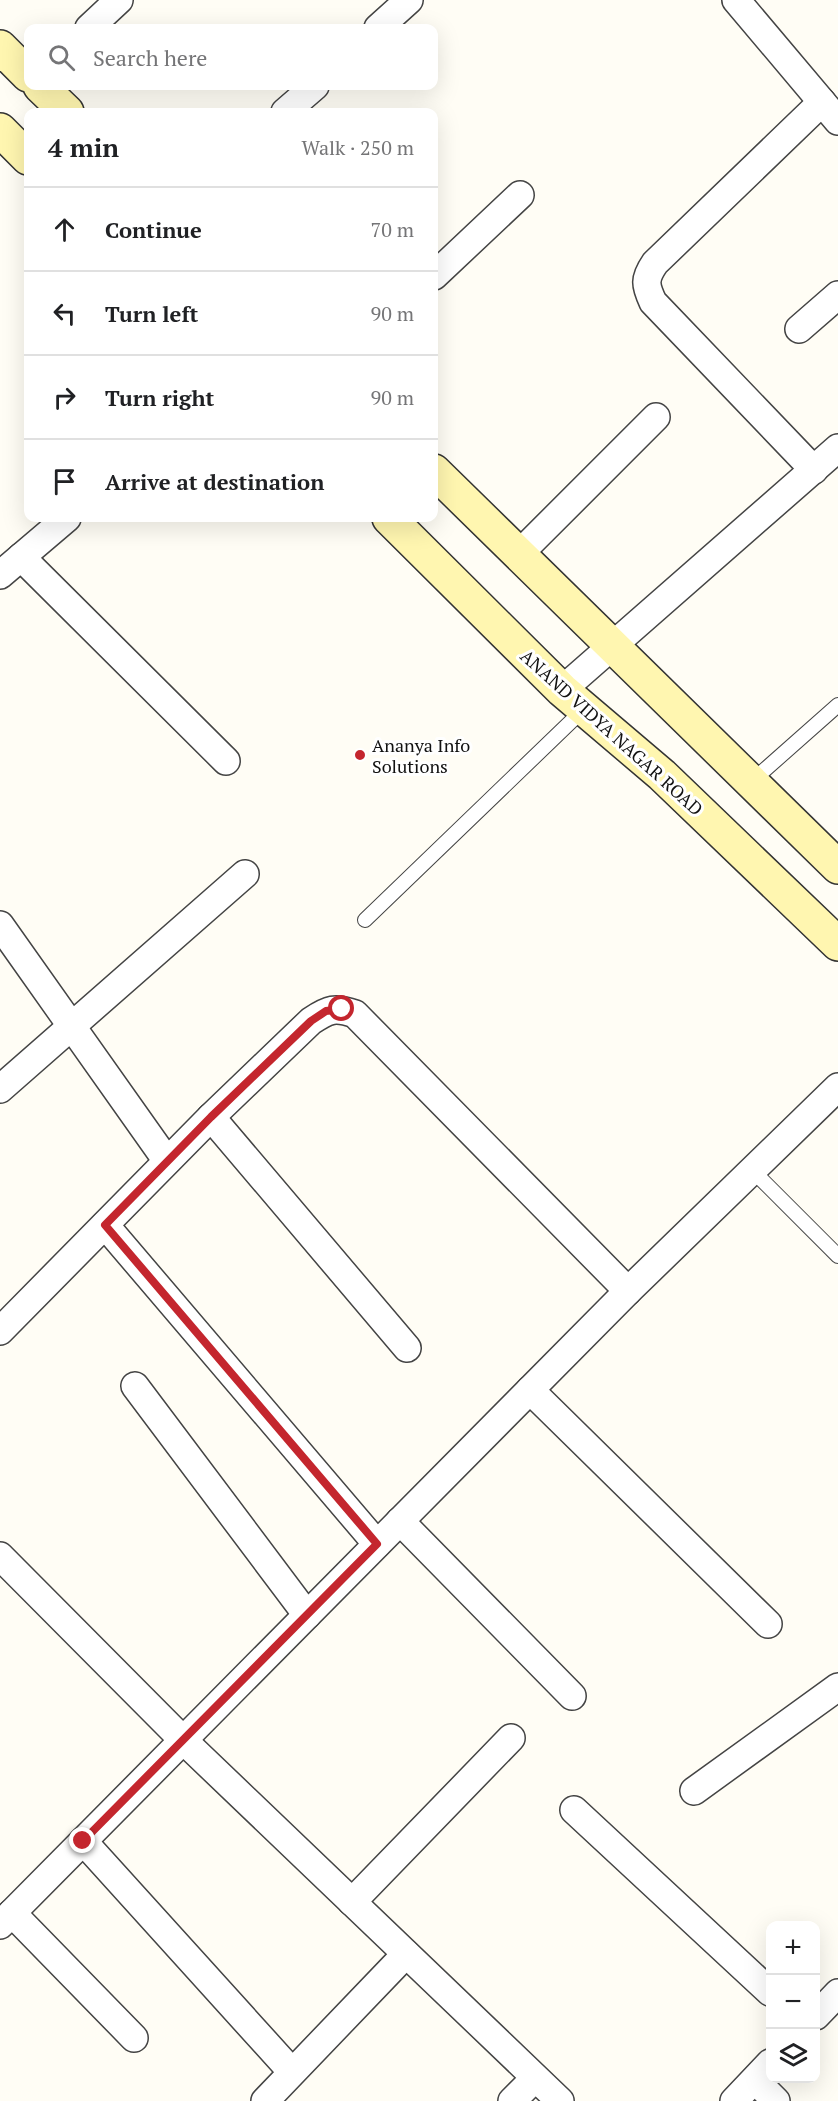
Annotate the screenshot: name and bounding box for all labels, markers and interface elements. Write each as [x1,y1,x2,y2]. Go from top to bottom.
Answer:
search box [24,24,438,90]
icon: search [45,41,78,74]
text: Search here [93,43,207,72]
text: 4 min [48,130,119,164]
text: Walk · 250 m [302,134,414,161]
icon: ahead [48,213,81,246]
text: Continue [105,215,202,244]
text: 70 m [371,216,414,243]
icon: left [48,297,81,330]
text: Turn left [105,299,198,328]
text: 90 m [371,300,414,327]
icon: right [48,381,81,414]
text: Turn right [105,383,214,412]
text: 90 m [371,384,414,411]
icon: arrive [48,465,81,498]
text: Arrive at destination [105,467,324,496]
street label: ANAND VIDYA NAGAR ROAD [516,644,708,820]
place label: Ananya Info Solutions [372,733,470,778]
marker: Ananya Info Solutions [353,748,367,762]
route start [328,995,354,1021]
route end [69,1827,95,1853]
map controls [766,1921,820,2083]
button: + [766,1921,820,1975]
button: − [766,1975,820,2029]
button: layers [766,2029,820,2083]

